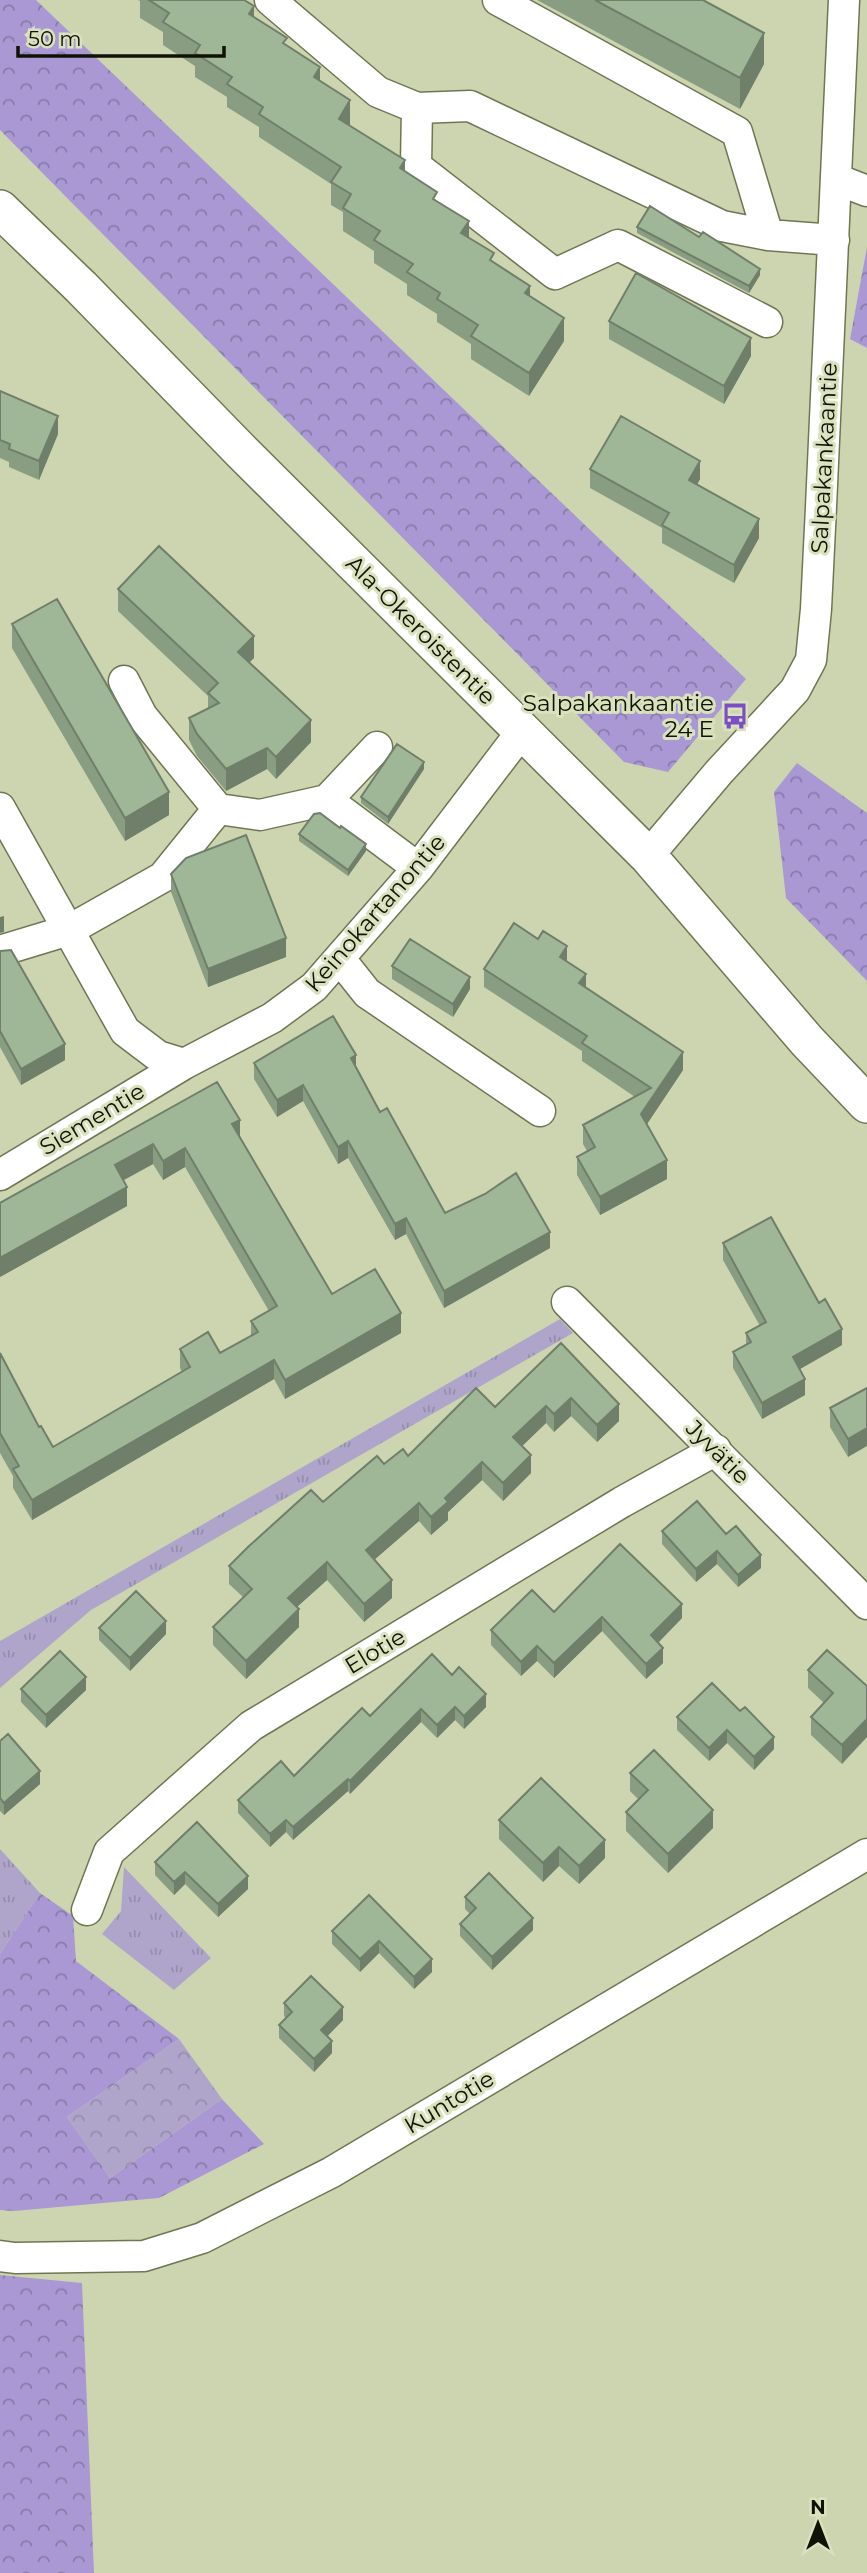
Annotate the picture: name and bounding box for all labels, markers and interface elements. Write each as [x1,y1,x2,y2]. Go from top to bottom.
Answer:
scale bar [18,14,224,58]
text: 50 m [28,26,82,51]
street label: Salpakankaantie [805,362,843,554]
street label: Ala-Okeroistentie [340,549,502,711]
place label: Salpakankaantie 24 E [523,689,714,743]
bus stop icon: Salpakankaantie 24 E [720,701,750,731]
street label: Keinokartanontie [299,828,451,998]
street label: Siementie [34,1077,150,1161]
street label: Jyvätie [680,1414,756,1490]
street label: Elotie [340,1622,410,1680]
street label: Kuntotie [399,2064,499,2140]
north arrow [783,2489,853,2559]
text: N [810,2496,826,2519]

